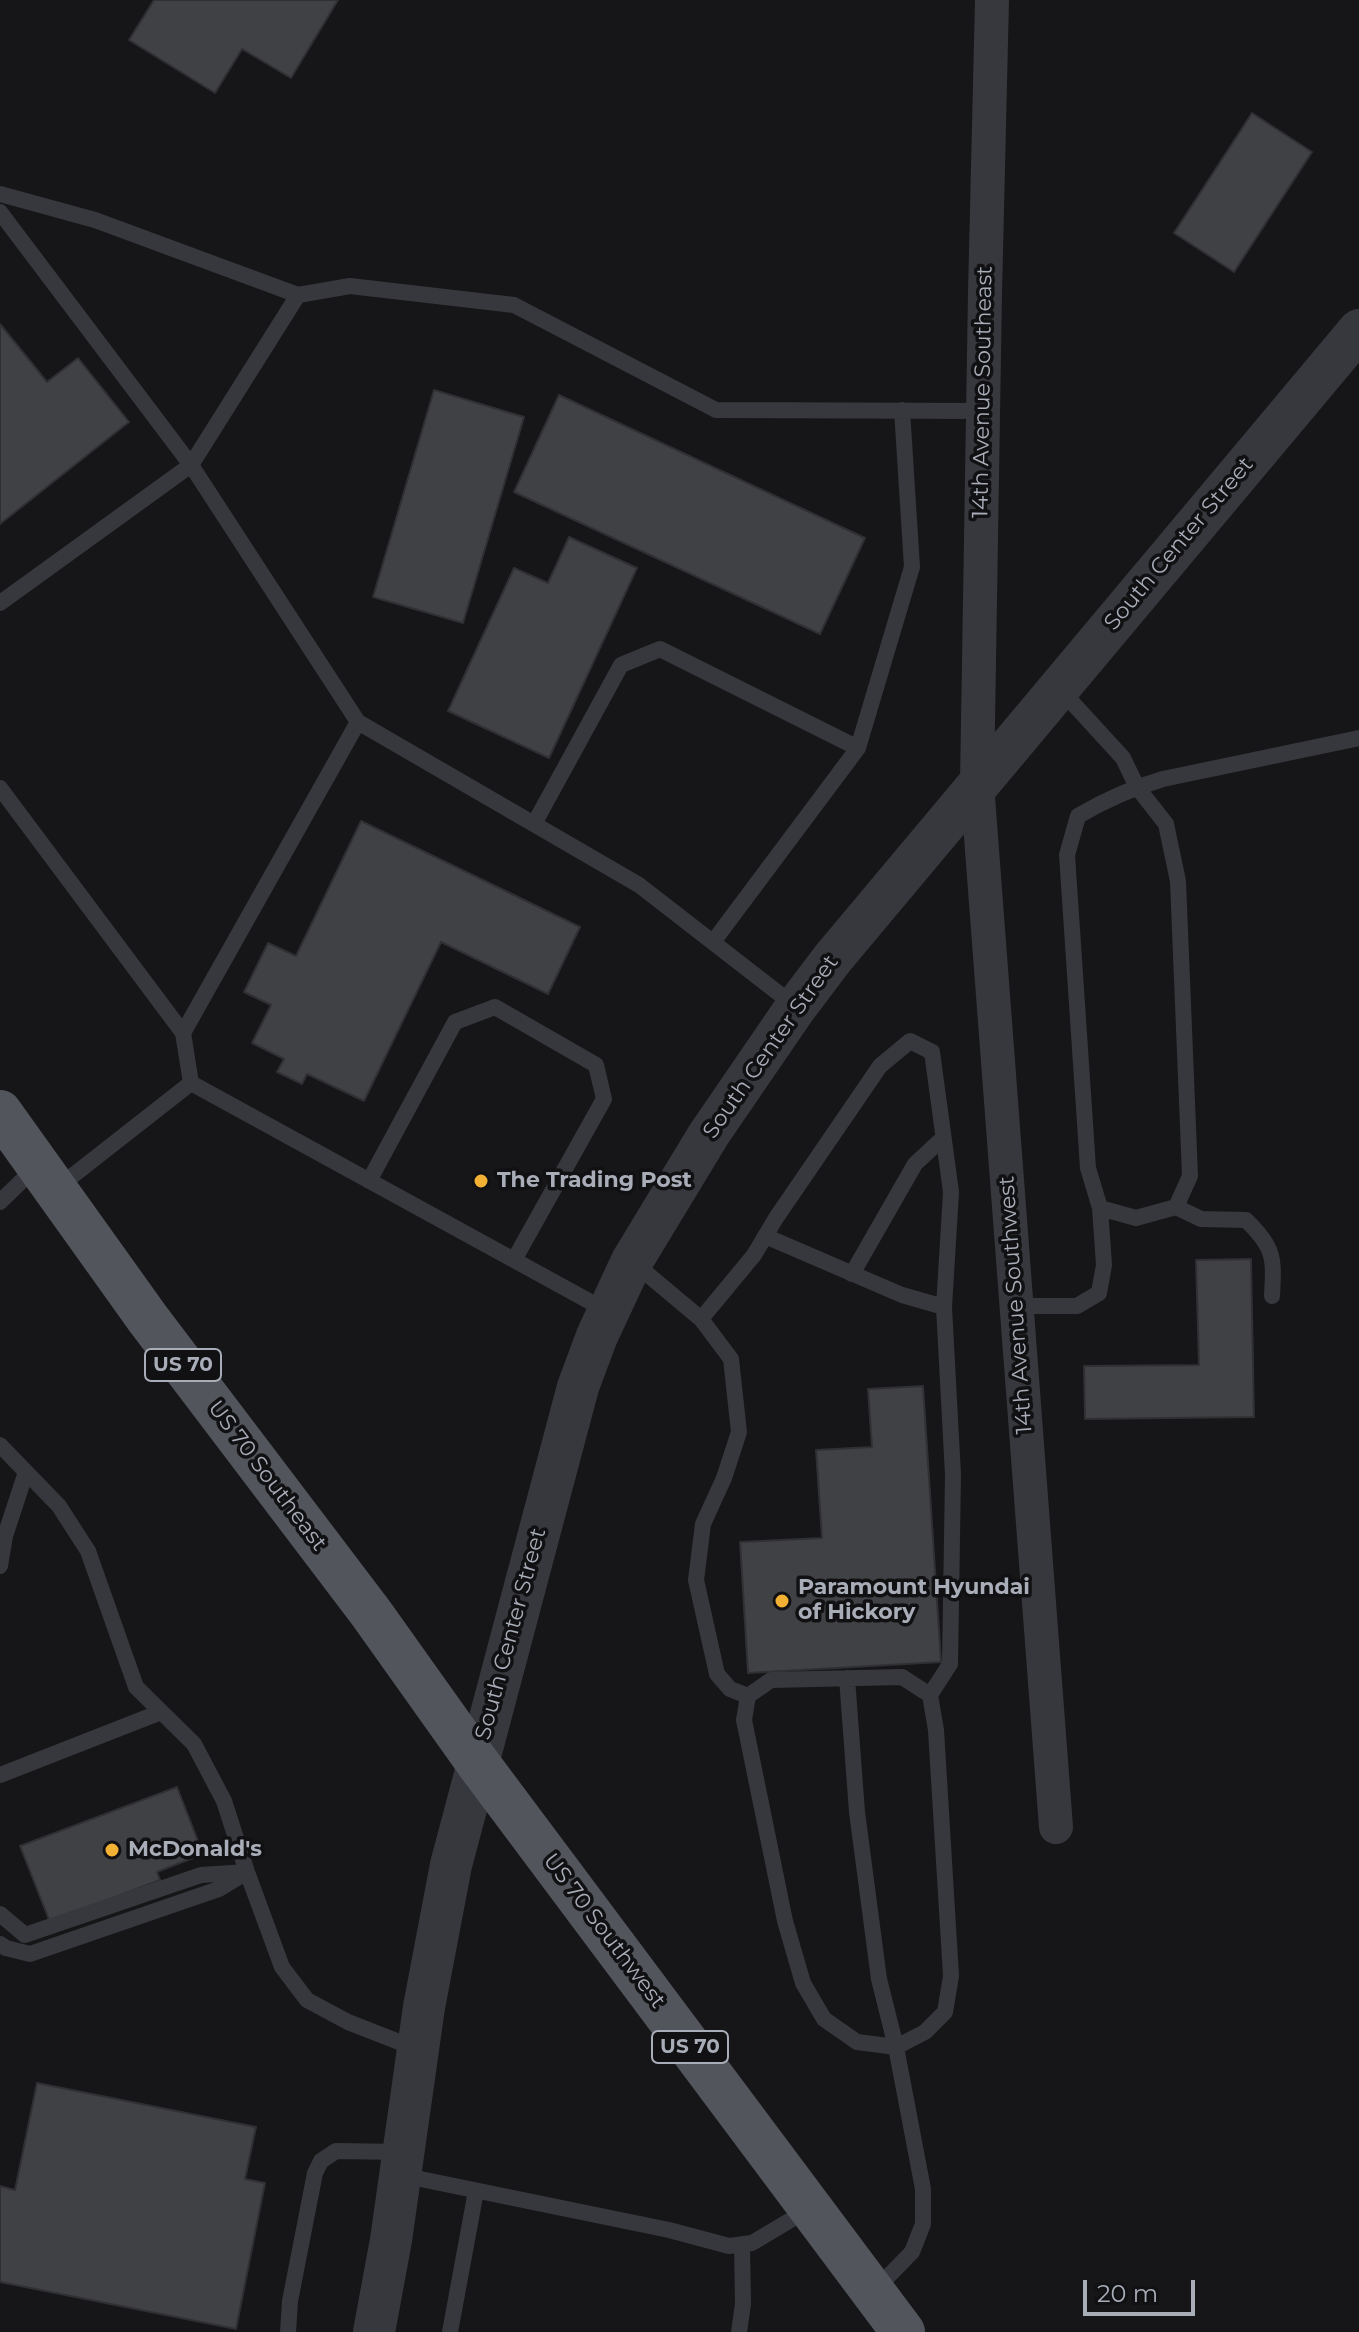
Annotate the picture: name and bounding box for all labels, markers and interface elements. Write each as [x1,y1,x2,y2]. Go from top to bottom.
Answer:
street label: 14th Avenue Southeast [968,266,998,518]
street label: South Center Street [1099,452,1259,636]
street label: South Center Street [698,950,844,1144]
place label: The Trading Post [497,1168,692,1194]
marker: The Trading Post [472,1172,490,1190]
street label: 14th Avenue Southwest [994,1175,1038,1435]
road number: US 70 [145,1349,221,1381]
street label: US 70 Southeast [202,1396,332,1556]
street label: South Center Street [470,1525,552,1743]
place label: Paramount Hyundai of Hickory [798,1575,1030,1626]
marker: Paramount Hyundai of Hickory [773,1592,791,1610]
place label: McDonald's [128,1837,262,1863]
marker: McDonald's [103,1841,121,1859]
street label: US 70 Southwest [537,1848,671,2014]
road number: US 70 [652,2031,728,2063]
scale bar [1087,2264,1199,2314]
text: 20 m [1097,2279,1158,2308]

